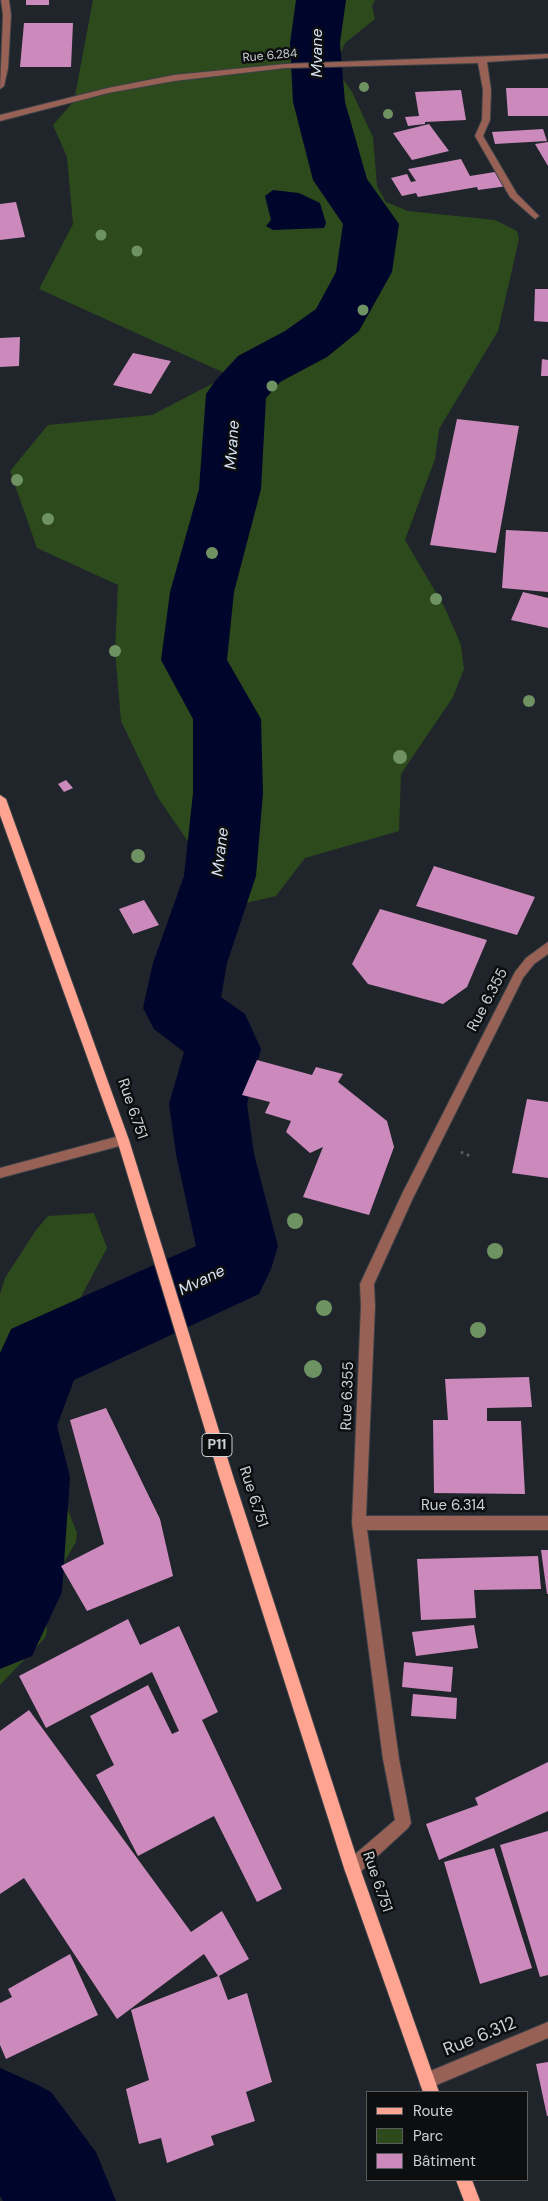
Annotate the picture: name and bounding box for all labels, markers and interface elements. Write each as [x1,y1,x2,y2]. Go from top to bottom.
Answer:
water label: Mvane [308,28,328,78]
street label: Rue 6.284 [242,46,298,66]
water label: Mvane [222,420,244,470]
water label: Mvane [208,826,234,878]
street label: Rue 6.355 [464,965,512,1035]
street label: Rue 6.751 [113,1076,151,1142]
water label: Mvane [176,1262,228,1300]
street label: Rue 6.355 [338,1361,358,1431]
road number: P11 [202,1434,232,1456]
street label: Rue 6.751 [235,1464,271,1530]
street label: Rue 6.314 [421,1497,485,1515]
street label: Rue 6.751 [358,1849,396,1915]
street label: Rue 6.312 [440,2013,520,2061]
legend [366,2091,528,2181]
text: Route [413,2101,453,2121]
text: Parc [413,2126,443,2146]
text: Bâtiment [413,2151,476,2171]

